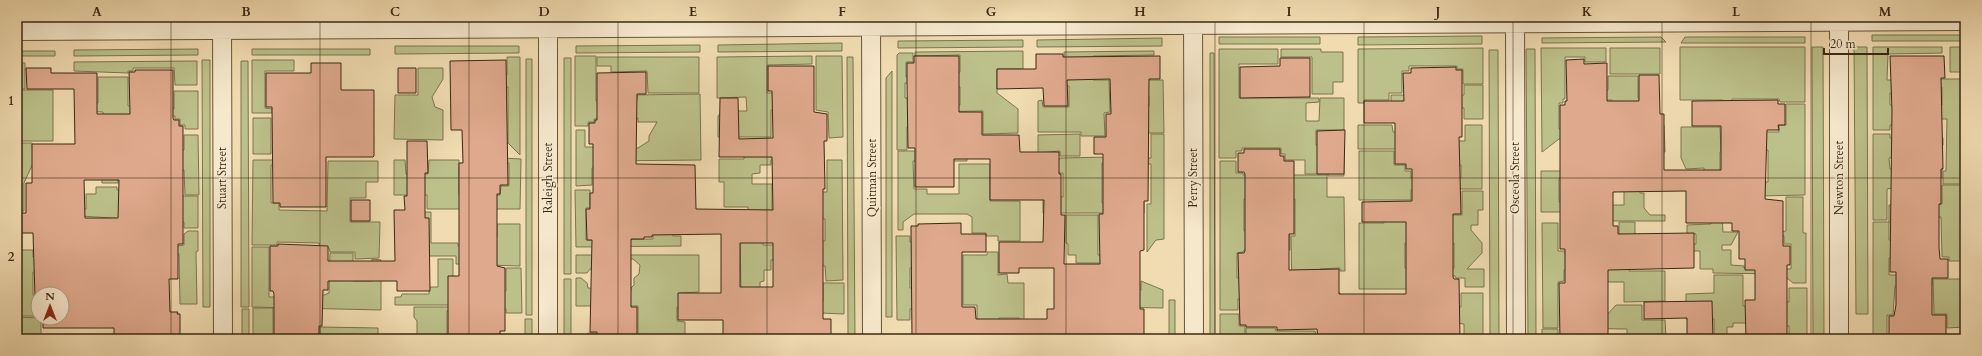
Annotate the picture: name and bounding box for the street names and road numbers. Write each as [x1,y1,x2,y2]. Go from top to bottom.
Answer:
street label: Quitman Street [864,139,880,217]
street label: Newton Street [1831,141,1847,215]
street label: Raleigh Street [540,142,556,213]
street label: Osceola Street [1507,142,1523,214]
street label: Stuart Street [214,147,230,209]
street label: Perry Street [1185,148,1201,208]

